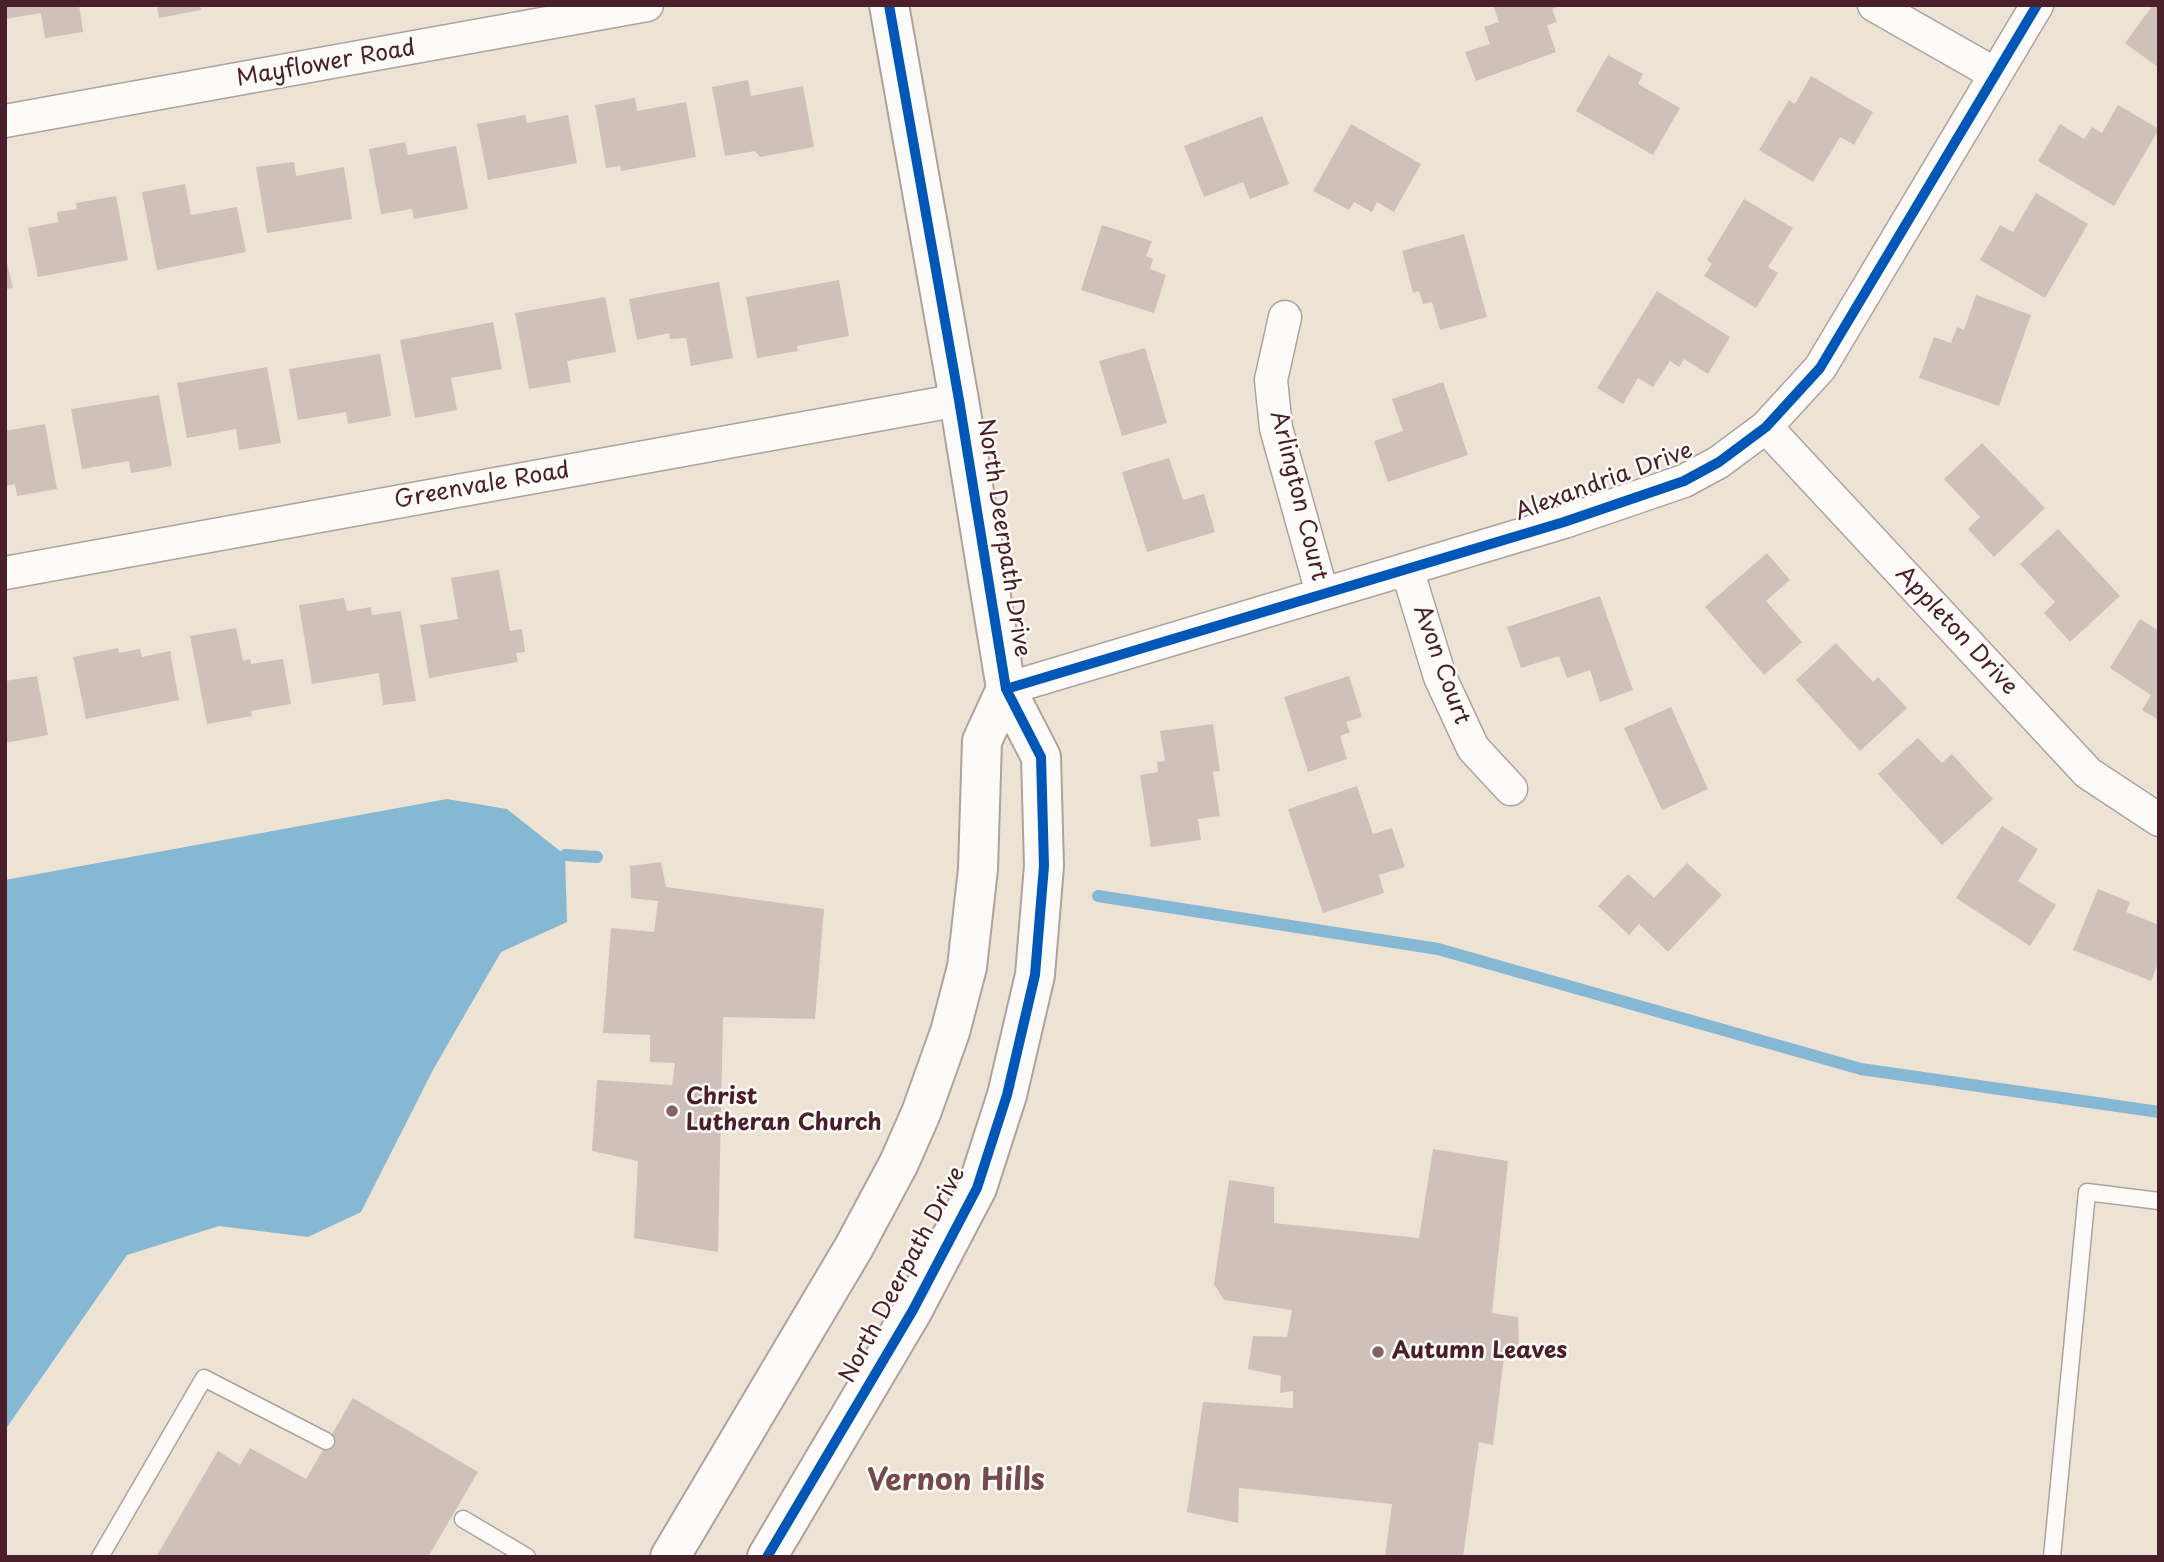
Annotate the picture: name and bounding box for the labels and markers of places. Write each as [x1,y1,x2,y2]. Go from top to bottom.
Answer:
place label: Christ Lutheran Church [686,1084,882,1138]
marker: Christ Lutheran Church [664,1103,680,1119]
place label: Autumn Leaves [1392,1338,1567,1366]
marker: Autumn Leaves [1370,1344,1386,1360]

